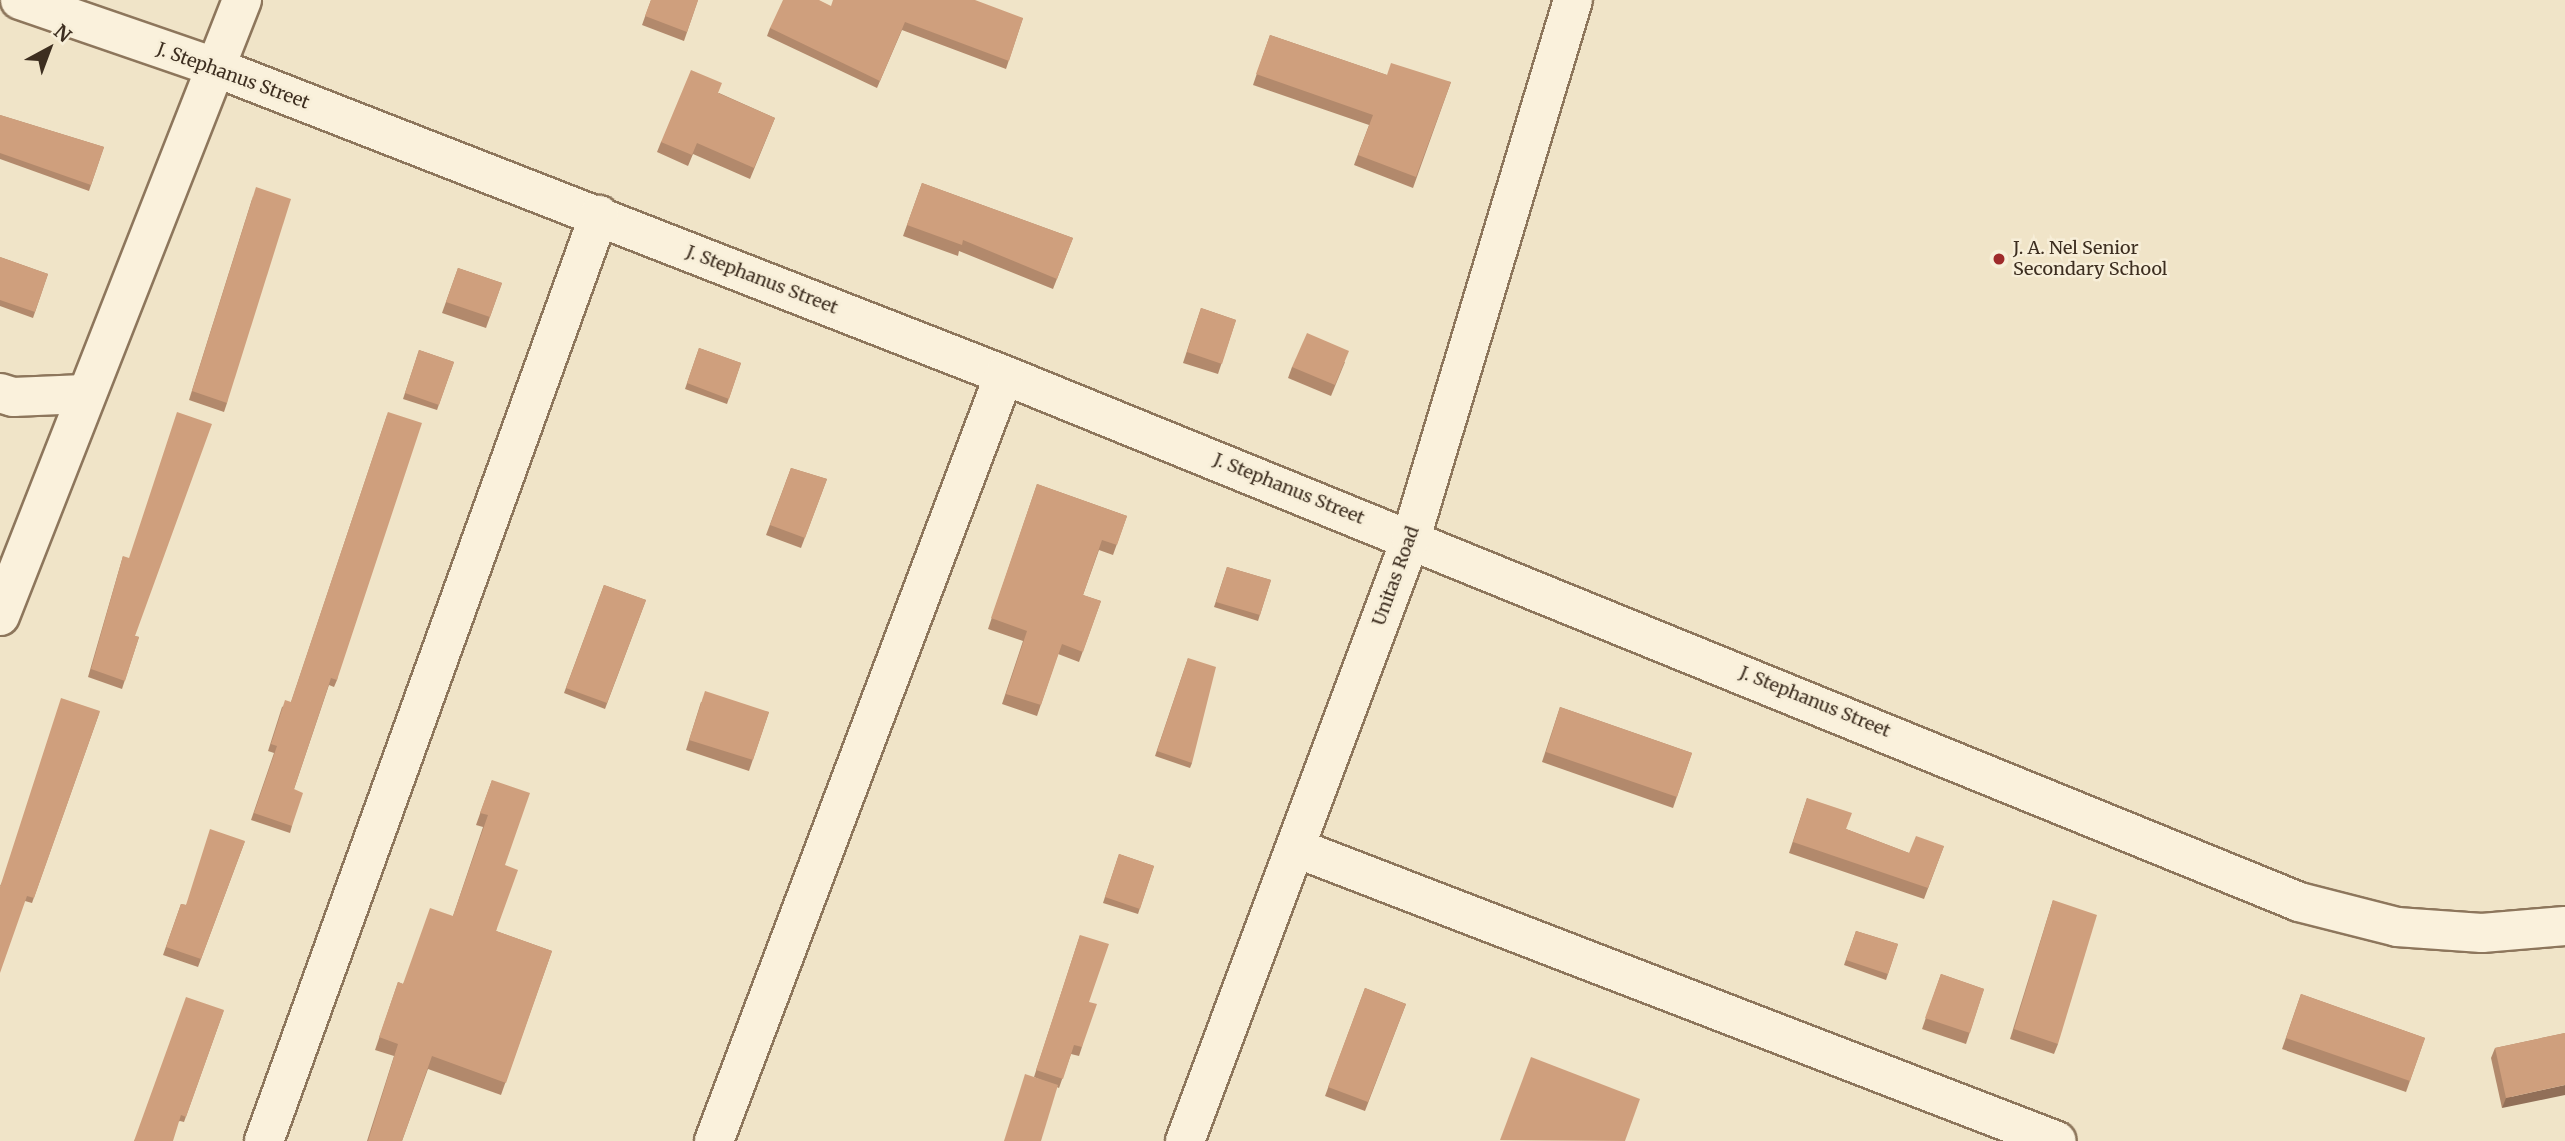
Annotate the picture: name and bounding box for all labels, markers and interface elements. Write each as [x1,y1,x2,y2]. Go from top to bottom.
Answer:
north arrow [14,14,84,84]
text: N [49,19,76,47]
street label: J. Stephanus Street [154,38,312,114]
place label: J. A. Nel Senior Secondary School [2013,238,2167,280]
street label: J. Stephanus Street [683,241,841,319]
marker: J. A. Nel Senior Secondary School [1991,251,2007,267]
street label: J. Stephanus Street [1210,449,1368,529]
street label: Unitas Road [1368,523,1424,629]
street label: J. Stephanus Street [1736,662,1894,742]

